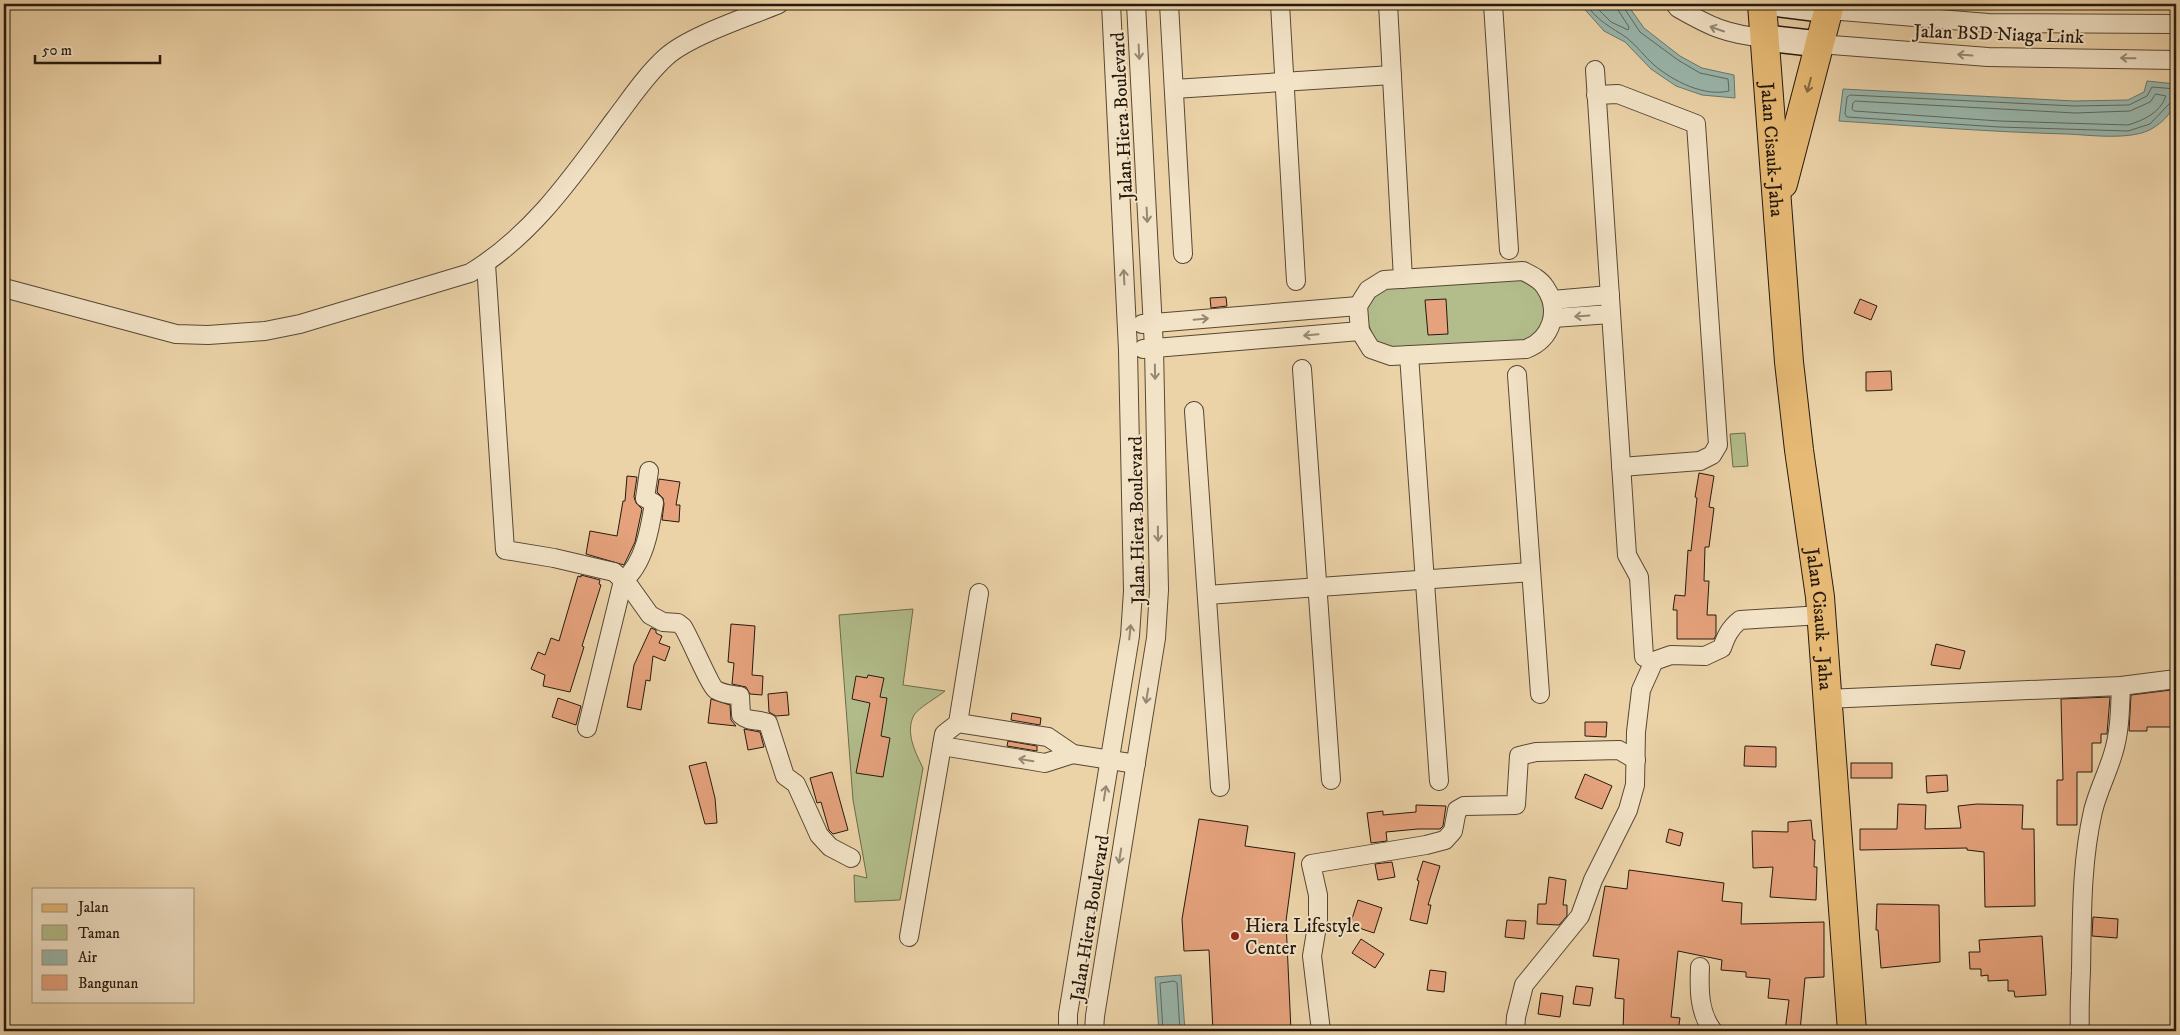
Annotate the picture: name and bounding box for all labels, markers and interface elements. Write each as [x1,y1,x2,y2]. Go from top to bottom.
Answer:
street label: Jalan BSD Niaga Link [1911,20,2085,49]
one-way arrow [1710,23,1726,33]
street label: Jalan Hiera Boulevard [1107,31,1138,202]
scale bar [35,32,160,64]
text: 50 m [42,41,72,60]
one-way arrow [1134,44,1143,60]
one-way arrow [1957,50,1973,60]
one-way arrow [2120,53,2136,63]
one-way arrow [1804,76,1813,92]
street label: Jalan Cisauk-Jaha [1755,80,1788,218]
one-way arrow [1143,206,1152,222]
one-way arrow [1120,269,1129,285]
one-way arrow [1574,311,1590,320]
one-way arrow [1193,314,1209,324]
one-way arrow [1303,330,1319,340]
one-way arrow [1150,364,1160,380]
street label: Jalan Hiera Boulevard [1125,435,1150,606]
one-way arrow [1153,526,1163,542]
street label: Jalan Cisauk - Jaha [1800,545,1837,691]
one-way arrow [1125,625,1135,641]
one-way arrow [1142,688,1152,704]
one-way arrow [1019,755,1035,765]
one-way arrow [1100,785,1110,801]
street label: Jalan Hiera Boulevard [1066,833,1115,1005]
one-way arrow [1114,848,1124,864]
legend [32,888,195,1002]
text: Jalan [76,898,109,917]
place label: Hiera Lifestyle Center [1245,915,1360,960]
text: Taman [78,924,120,943]
marker: Hiera Lifestyle Center [1229,930,1241,942]
text: Air [78,948,97,967]
text: Bangunan [78,974,138,993]

